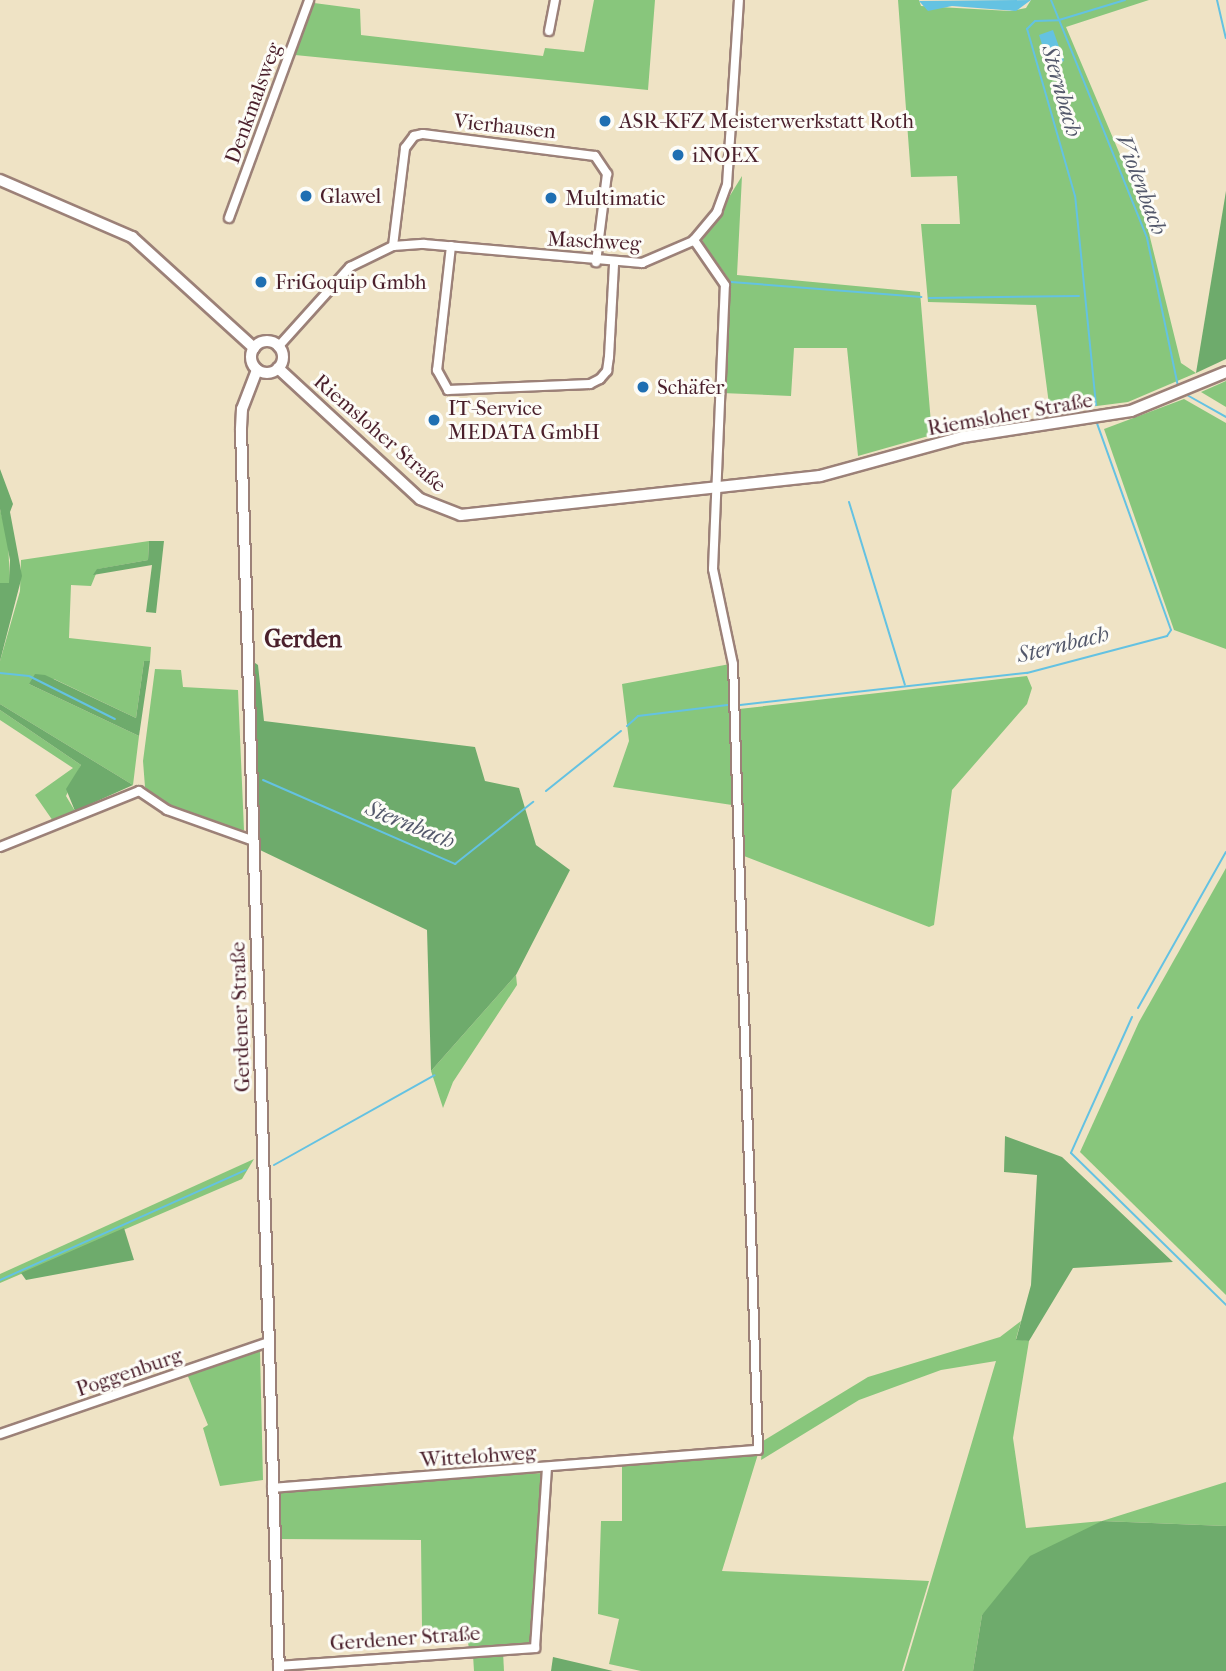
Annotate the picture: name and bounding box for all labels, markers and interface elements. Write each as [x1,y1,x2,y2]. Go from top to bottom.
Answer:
street label: Denkmalsweg [219,39,287,167]
water label: Sternbach [1035,42,1087,140]
street label: Vierhausen [453,108,557,144]
place label: ASR-KFZ Meisterwerkstatt Roth [619,108,914,134]
marker: ASR-KFZ Meisterwerkstatt Roth [597,113,613,129]
water label: Violenbach [1109,131,1173,239]
place label: iNOEX [692,142,759,168]
marker: iNOEX [670,147,686,163]
place label: Glawel [320,183,381,209]
place label: Multimatic [565,185,665,211]
marker: Glawel [298,188,314,204]
marker: Multimatic [543,190,559,206]
street label: Maschweg [546,226,642,256]
place label: FriGoquip Gmbh [275,269,427,295]
marker: FriGoquip Gmbh [253,274,269,290]
street label: Riemsloher Straße [309,369,451,497]
place label: Schäfer [657,374,724,400]
marker: Schäfer [635,379,651,395]
street label: Riemsloher Straße [925,387,1095,441]
place label: IT-Service MEDATA GmbH [448,395,600,445]
marker: IT-Service MEDATA GmbH [426,412,442,428]
water label: Sternbach [1014,620,1112,670]
district label: Gerden [264,626,342,654]
water label: Sternbach [361,795,459,855]
street label: Gerdener Straße [225,941,255,1093]
street label: Poggenburg [73,1342,185,1402]
street label: Wittelohweg [419,1439,537,1473]
street label: Gerdener Straße [329,1620,481,1656]

